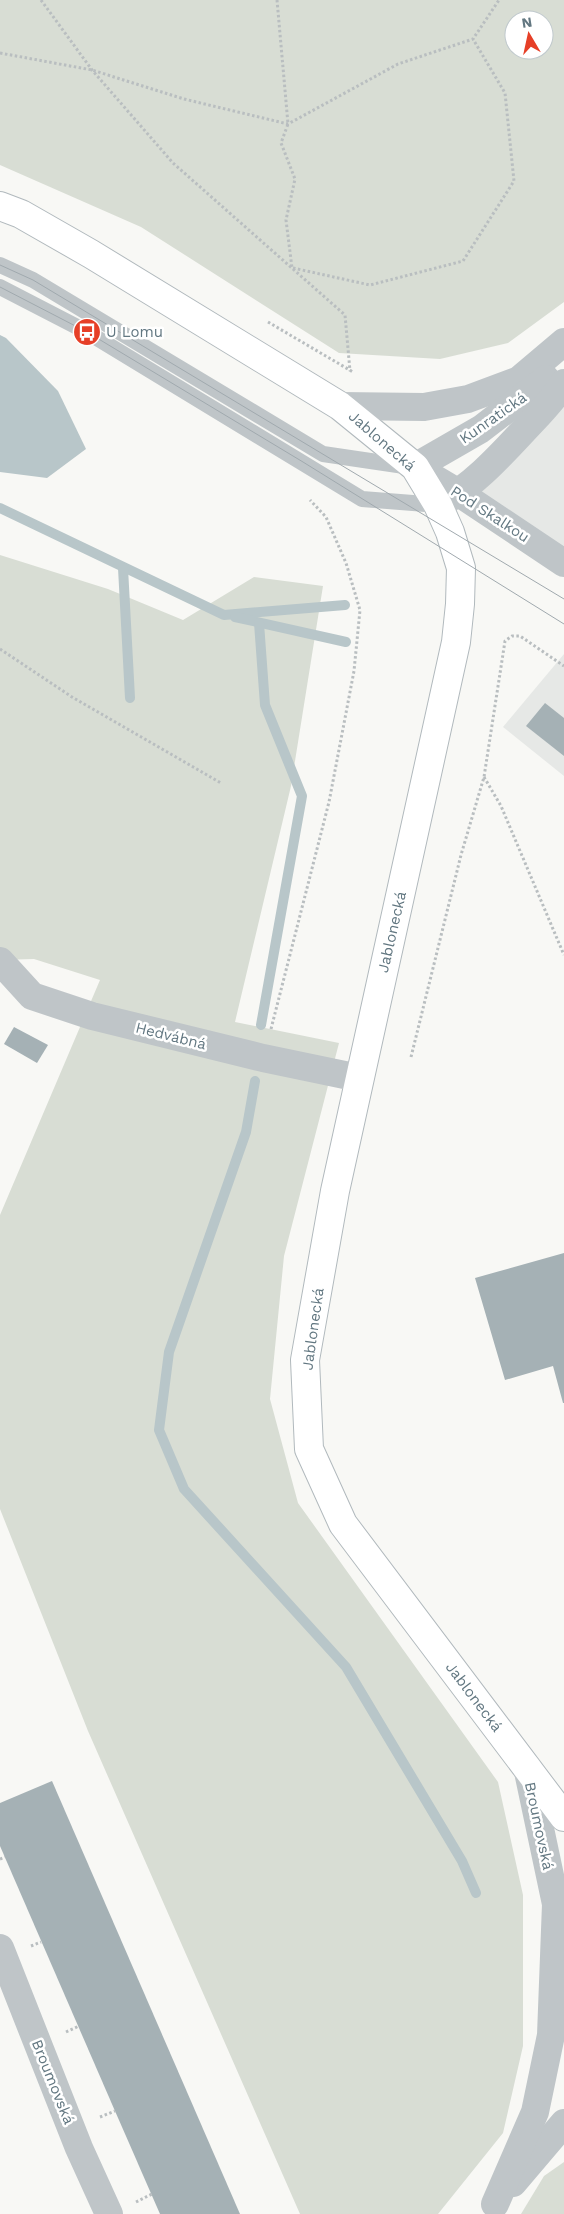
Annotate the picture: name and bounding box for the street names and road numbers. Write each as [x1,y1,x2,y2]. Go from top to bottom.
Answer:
street label: Kunratická [456,388,530,448]
street label: Jablonecká [345,407,420,475]
street label: Pod Skalkou [447,482,533,546]
street label: Jablonecká [374,889,410,974]
street label: Hedvábná [134,1019,209,1054]
street label: Jablonecká [298,1286,328,1371]
street label: Jablonecká [442,1658,506,1736]
street label: Broumovská [521,1780,557,1872]
street label: Broumovská [28,2037,78,2127]

